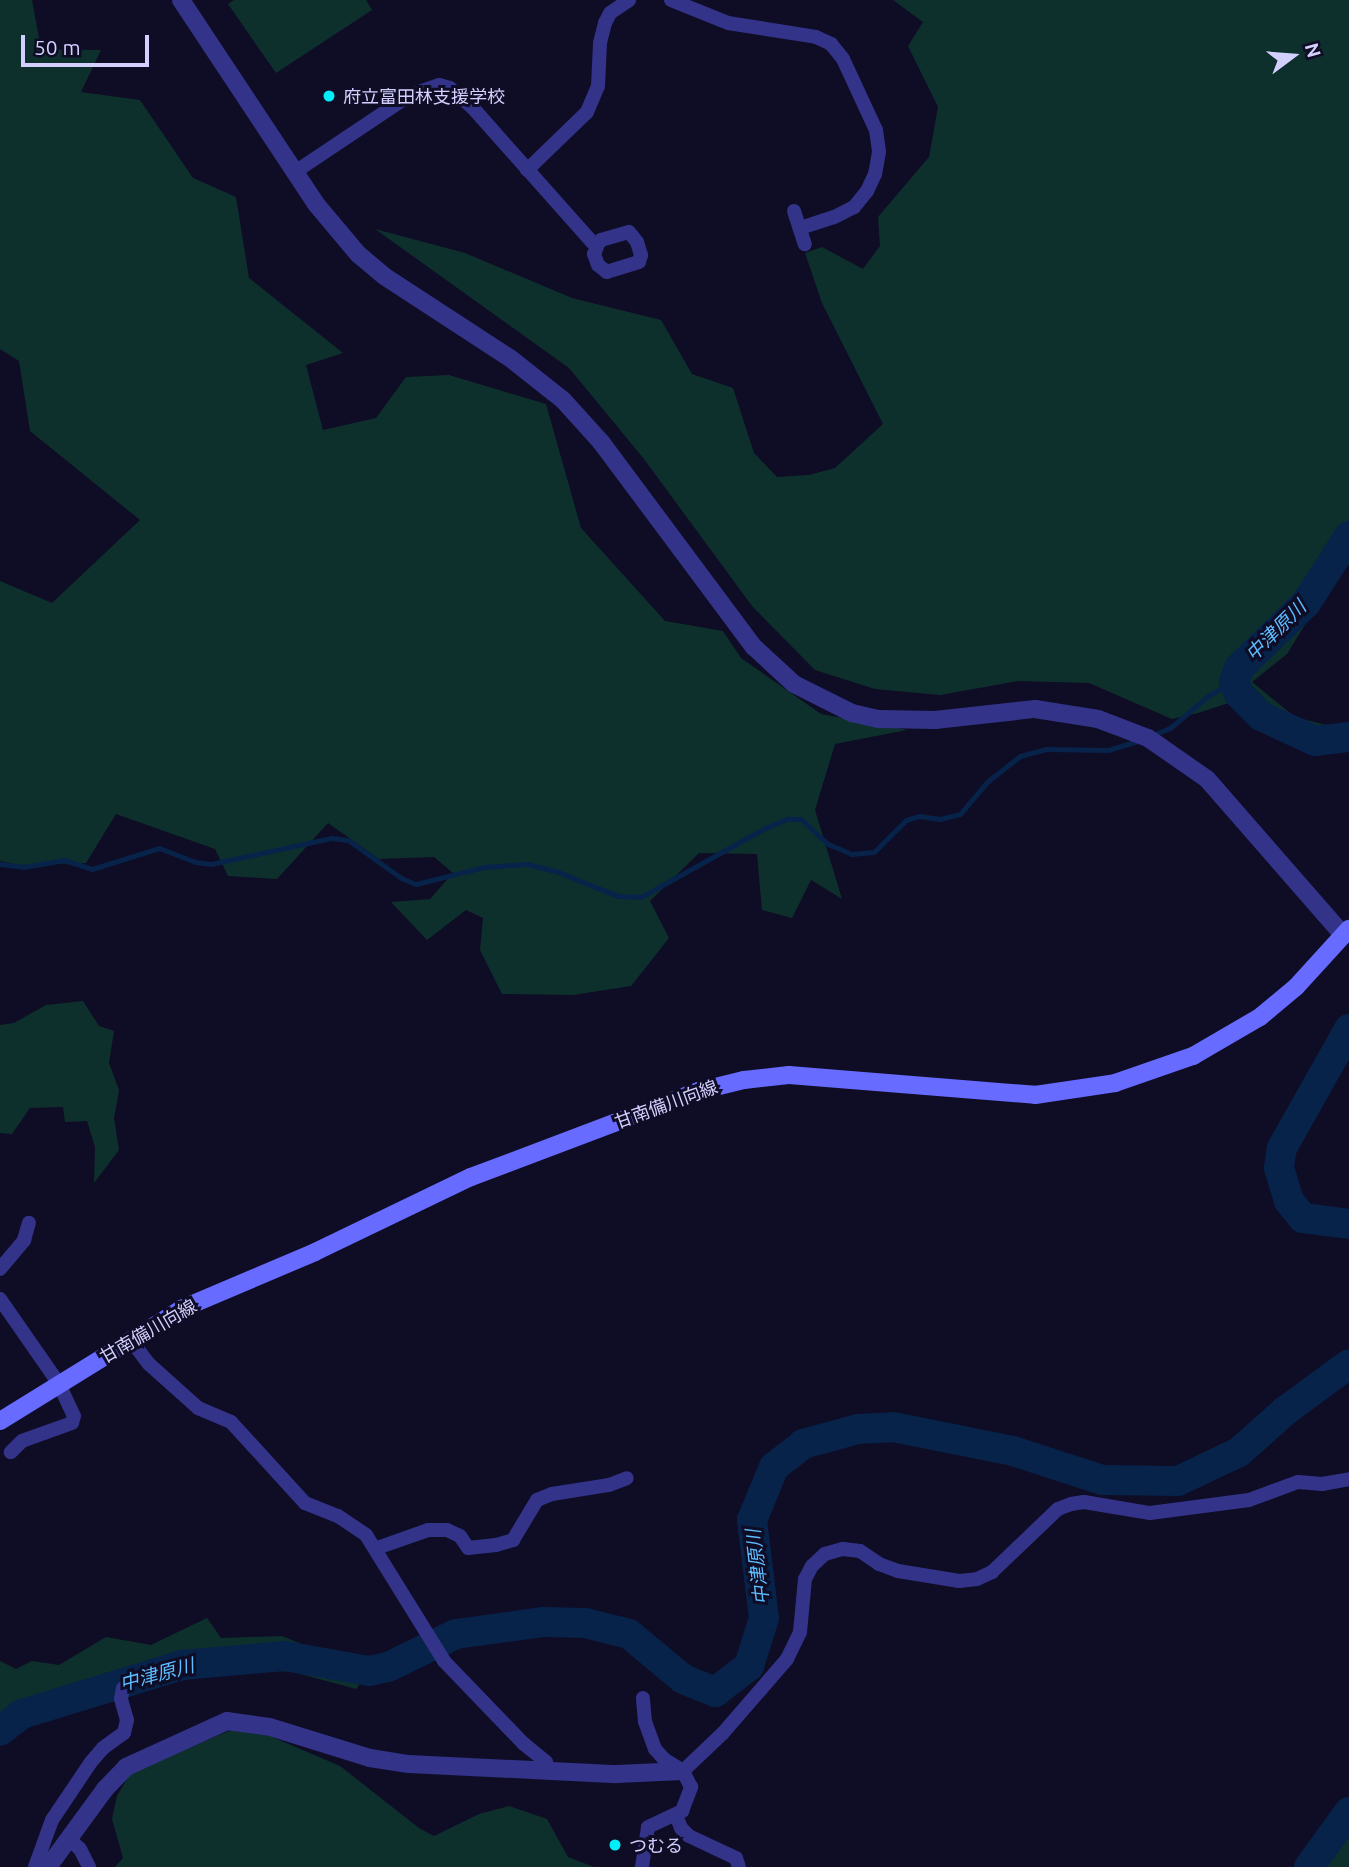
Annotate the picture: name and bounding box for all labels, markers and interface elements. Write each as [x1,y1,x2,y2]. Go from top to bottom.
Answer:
scale bar [24,21,152,65]
north arrow [1258,21,1328,91]
text: 50 m [34,35,81,59]
text: N [1301,40,1326,60]
place label: 府立富田林支援学校 [343,85,505,107]
marker: 府立富田林支援学校 [321,88,337,104]
water label: 中津原川 [1241,596,1311,666]
street label: 甘南備川向線 [612,1075,720,1133]
street label: 甘南備川向線 [96,1295,200,1367]
water label: 中津原川 [742,1528,774,1606]
water label: 中津原川 [117,1654,197,1696]
place label: つむる [629,1834,683,1856]
marker: つむる [607,1837,623,1853]

